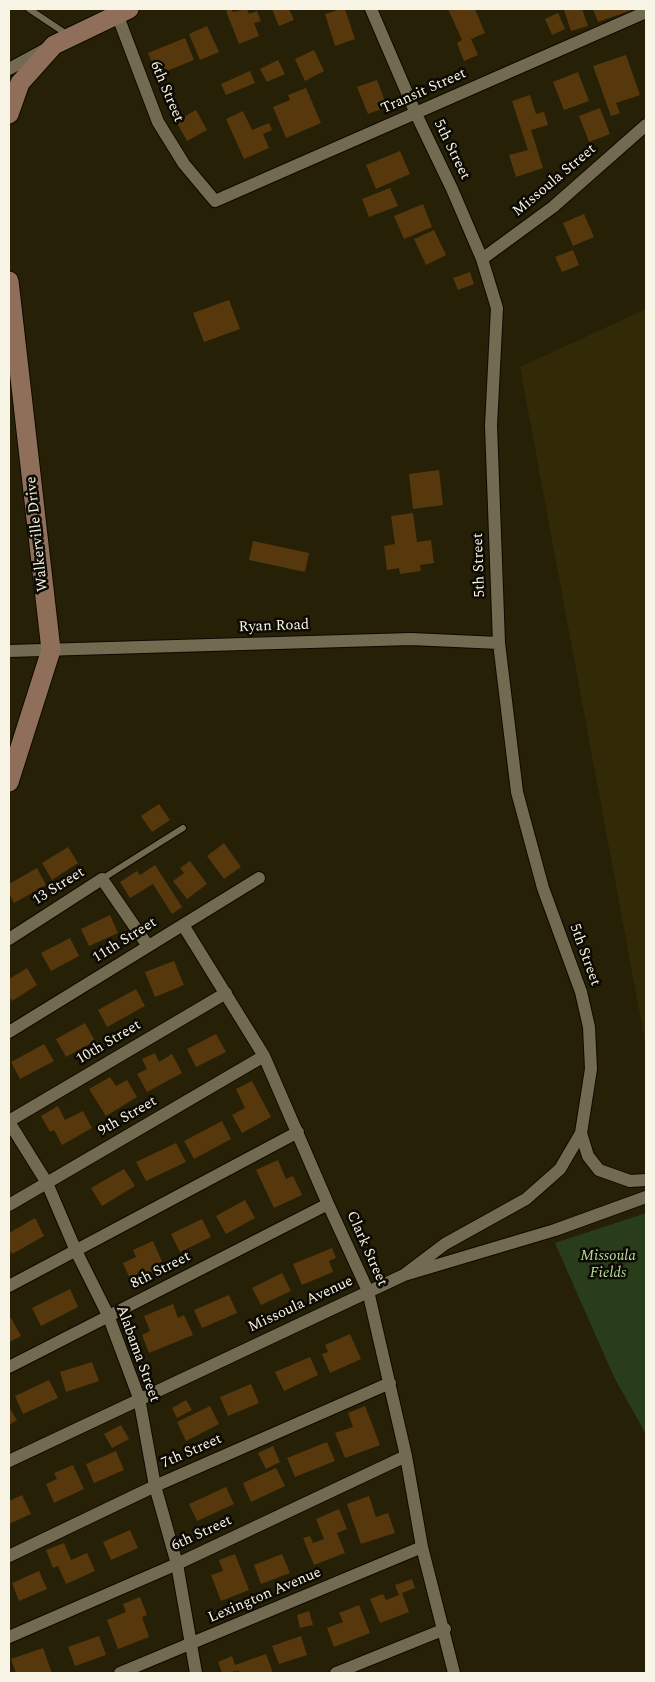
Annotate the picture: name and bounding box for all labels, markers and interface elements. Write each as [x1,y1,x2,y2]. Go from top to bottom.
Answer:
street label: 6th Street [145,59,187,125]
street label: Transit Street [379,65,469,119]
street label: 5th Street [429,117,473,183]
street label: Missoula Street [510,141,600,221]
street label: Walkerville Drive [23,475,53,593]
street label: 5th Street [470,532,490,598]
street label: Ryan Road [238,617,310,637]
street label: 13 Street [30,864,88,910]
street label: 11th Street [90,914,160,968]
street label: 5th Street [564,922,604,988]
street label: 10th Street [73,1017,145,1069]
street label: 9th Street [96,1093,160,1141]
street label: Clark Street [341,1209,391,1289]
street label: 8th Street [128,1248,194,1294]
park label: Missoula Fields [580,1248,636,1283]
street label: Missoula Avenue [246,1273,356,1337]
street label: Alabama Street [111,1303,163,1405]
street label: 7th Street [159,1431,225,1473]
street label: 6th Street [169,1512,235,1556]
street label: Lexington Avenue [206,1564,324,1628]

